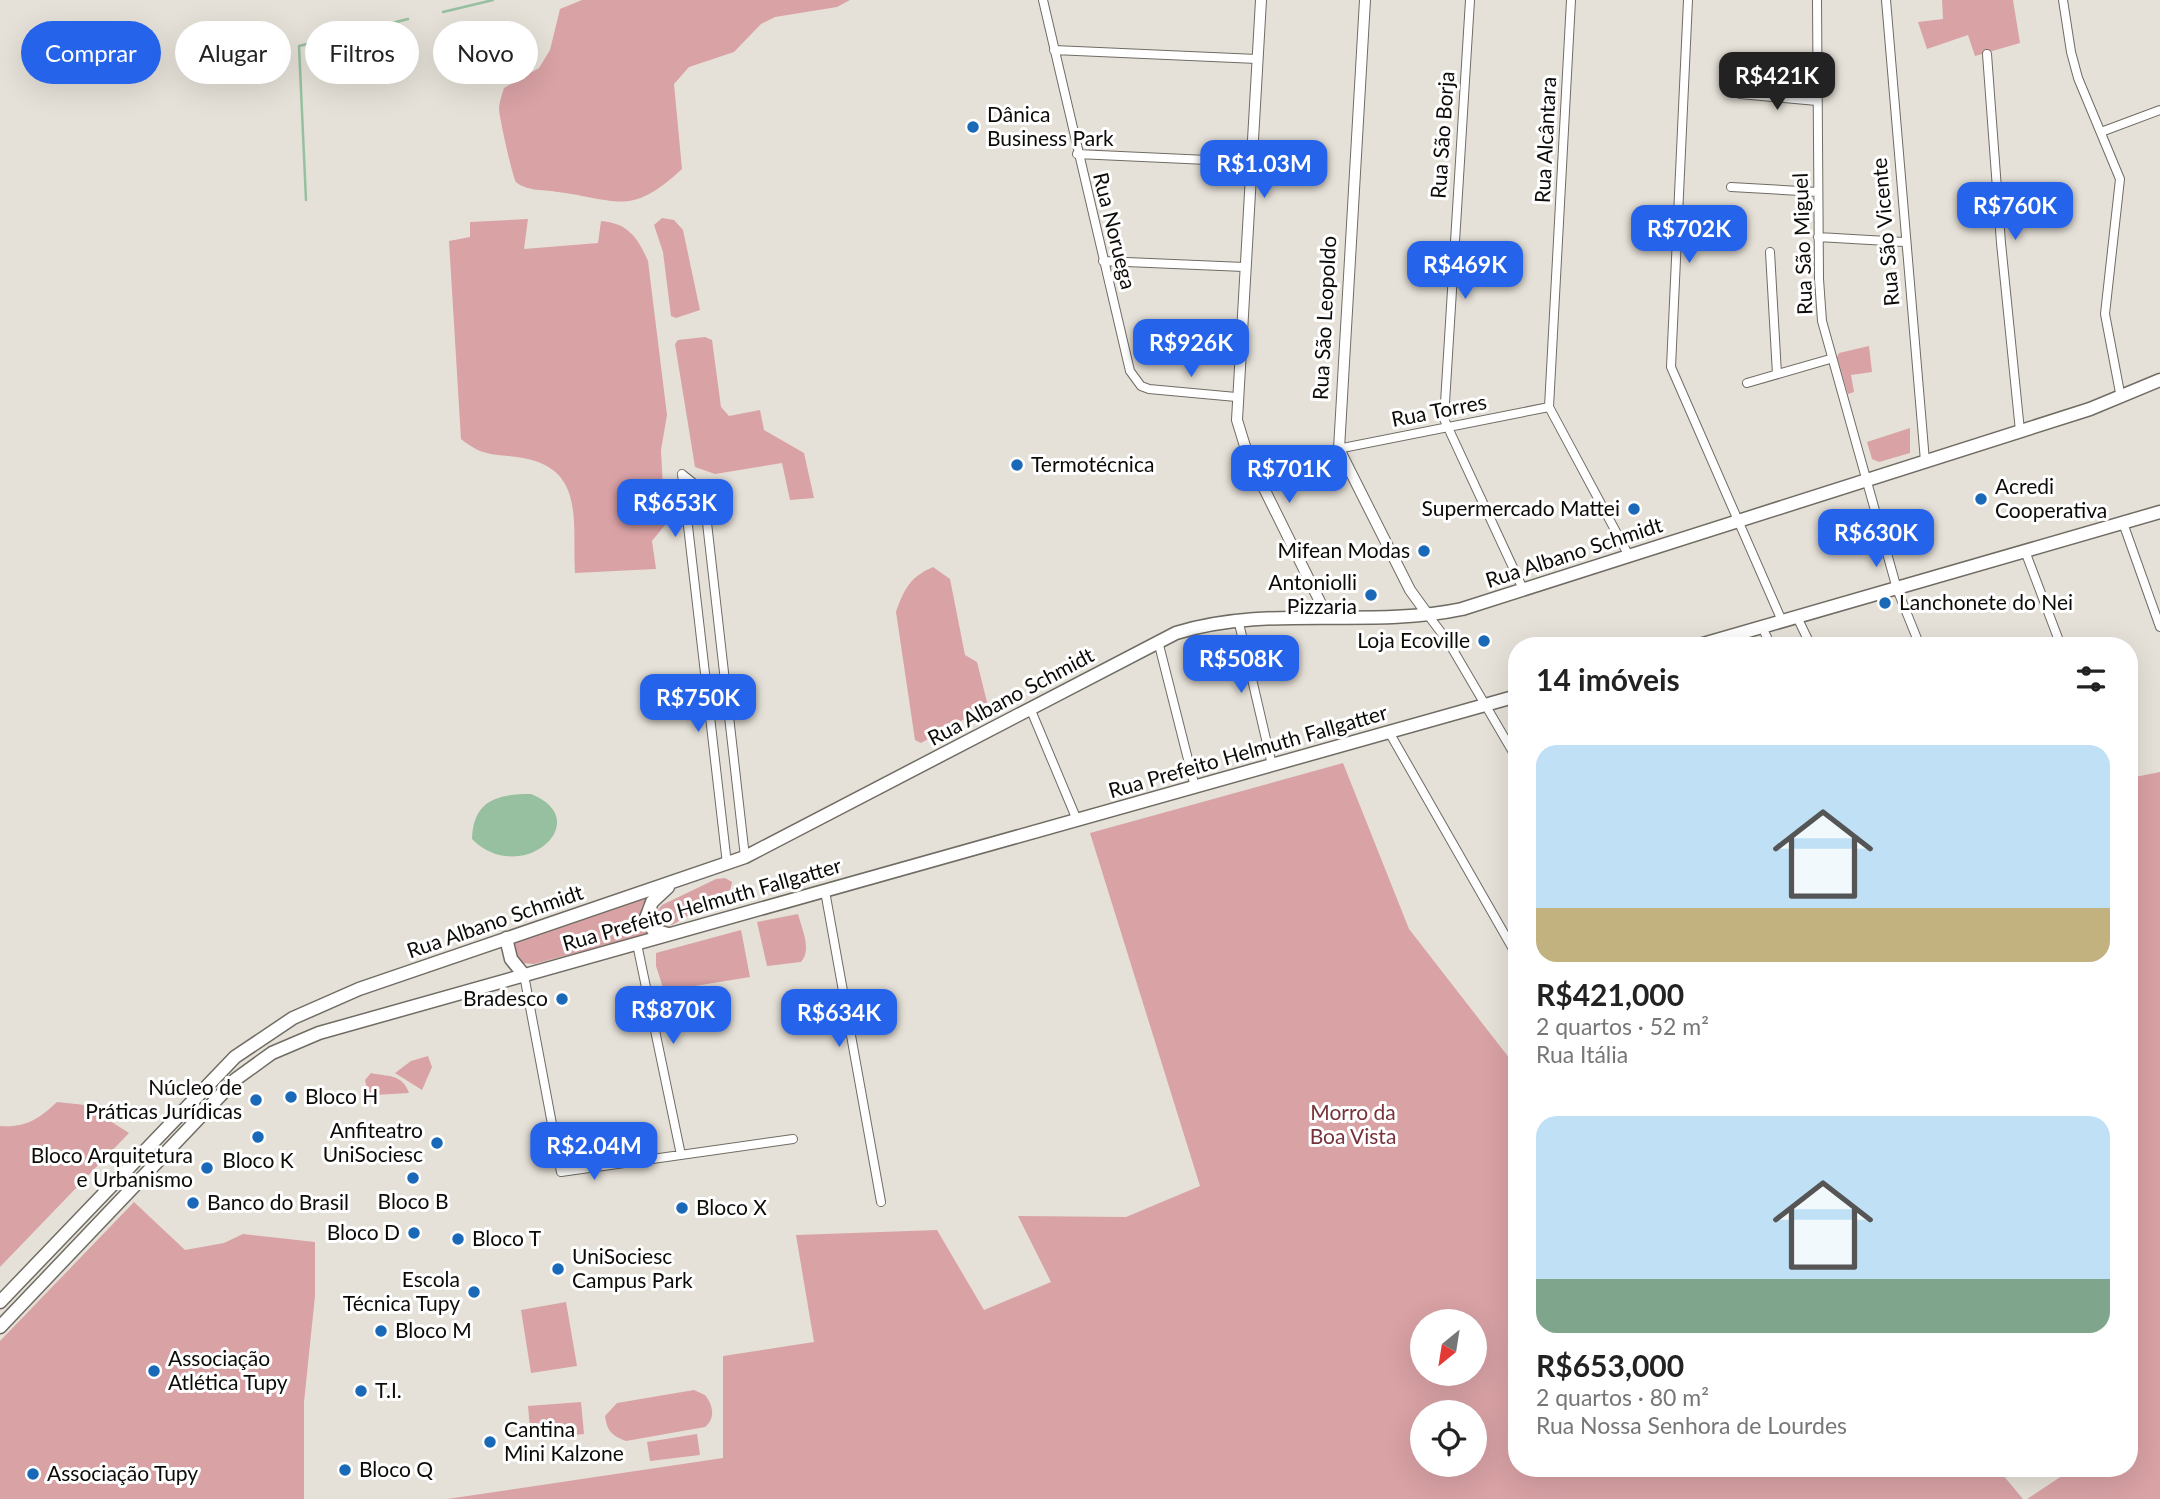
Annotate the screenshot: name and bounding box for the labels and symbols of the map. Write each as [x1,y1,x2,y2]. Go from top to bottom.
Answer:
pin: R$421K [1720,52,1834,112]
street label: Rua São Borja [1425,70,1458,199]
street label: Rua Alcântara [1529,76,1560,204]
place label: Dânica Business Park [987,101,1114,150]
marker: Dânica Business Park [965,119,981,135]
pin: R$1.03M [1199,140,1329,200]
street label: Rua São Vicente [1866,157,1903,307]
street label: Rua Noruega [1089,170,1142,292]
street label: Rua São Miguel [1787,173,1816,316]
pin: R$760K [1958,182,2072,242]
pin: R$702K [1632,205,1746,265]
street label: Rua São Leopoldo [1307,235,1340,401]
pin: R$469K [1408,242,1522,301]
pin: R$926K [1134,320,1248,379]
street label: Rua Torres [1389,388,1488,431]
pin: R$701K [1232,446,1346,505]
place label: Termotécnica [1031,451,1154,476]
marker: Termotécnica [1009,457,1025,473]
place label: Acredi Cooperativa [1995,473,2107,522]
pin: R$653K [618,480,732,539]
marker: Acredi Cooperativa [1973,491,1989,507]
place label: Supermercado Mattei [1422,495,1620,520]
marker: Supermercado Mattei [1626,501,1642,517]
pin: R$630K [1819,510,1933,569]
street label: Rua Albano Schmidt [1482,511,1666,592]
place label: Mifean Modas [1278,537,1410,562]
marker: Mifean Modas [1416,543,1432,559]
place label: Antoniolli Pizzaria [1268,569,1357,618]
marker: Antoniolli Pizzaria [1363,587,1379,603]
place label: Lanchonete do Nei [1899,589,2073,614]
marker: Lanchonete do Nei [1877,595,1893,611]
place label: Loja Ecoville [1357,627,1470,652]
marker: Loja Ecoville [1476,633,1492,649]
pin: R$508K [1184,636,1298,695]
street label: Rua Albano Schmidt [923,641,1098,750]
pin: R$750K [641,674,755,734]
street label: Rua Prefeito Helmuth Fallgatter [1105,699,1390,802]
street label: Rua Prefeito Helmuth Fallgatter [559,852,844,955]
street label: Rua Albano Schmidt [403,879,586,962]
place label: Bradesco [463,985,548,1010]
pin: R$870K [616,986,730,1046]
pin: R$634K [782,990,896,1049]
marker: Bradesco [554,991,570,1007]
place label: Núcleo de Práticas Jurídicas [85,1074,242,1123]
place label: Bloco H [305,1083,378,1108]
marker: Bloco H [283,1089,299,1105]
marker: Núcleo de Práticas Jurídicas [248,1092,264,1108]
park label: Morro da Boa Vista [1310,1099,1396,1148]
place label: Anfiteatro UniSociesc [323,1117,423,1166]
pin: R$2.04M [529,1122,659,1182]
marker: Bloco K [250,1129,266,1145]
marker: Anfiteatro UniSociesc [429,1135,445,1151]
place label: Bloco Arquitetura e Urbanismo [31,1142,193,1191]
place label: Bloco K [222,1147,294,1172]
marker: Bloco Arquitetura e Urbanismo [199,1160,215,1176]
marker: Bloco B [405,1170,421,1186]
place label: Bloco B [378,1188,448,1213]
place label: Banco do Brasil [207,1189,349,1214]
place label: Bloco X [696,1194,767,1219]
marker: Banco do Brasil [185,1195,201,1211]
marker: Bloco X [674,1200,690,1216]
place label: Bloco D [327,1219,400,1244]
marker: Bloco D [406,1225,422,1241]
place label: Bloco T [472,1225,542,1250]
marker: Bloco T [450,1231,466,1247]
place label: UniSociesc Campus Park [572,1243,693,1292]
marker: UniSociesc Campus Park [550,1261,566,1277]
place label: Escola Técnica Tupy [343,1266,460,1315]
marker: Escola Técnica Tupy [466,1284,482,1300]
north arrow [1410,1309,1488,1386]
place label: Bloco M [395,1317,472,1342]
marker: Bloco M [373,1323,389,1339]
place label: Associação Atlética Tupy [168,1345,288,1394]
marker: Associação Atlética Tupy [146,1363,162,1379]
place label: T.I. [375,1377,402,1402]
marker: T.I. [353,1383,369,1399]
place label: Cantina Mini Kalzone [504,1416,624,1465]
marker: Cantina Mini Kalzone [482,1434,498,1450]
place label: Bloco Q [359,1456,433,1481]
place label: Associação Tupy [47,1460,198,1485]
marker: Bloco Q [337,1462,353,1478]
marker: Associação Tupy [25,1466,41,1482]

